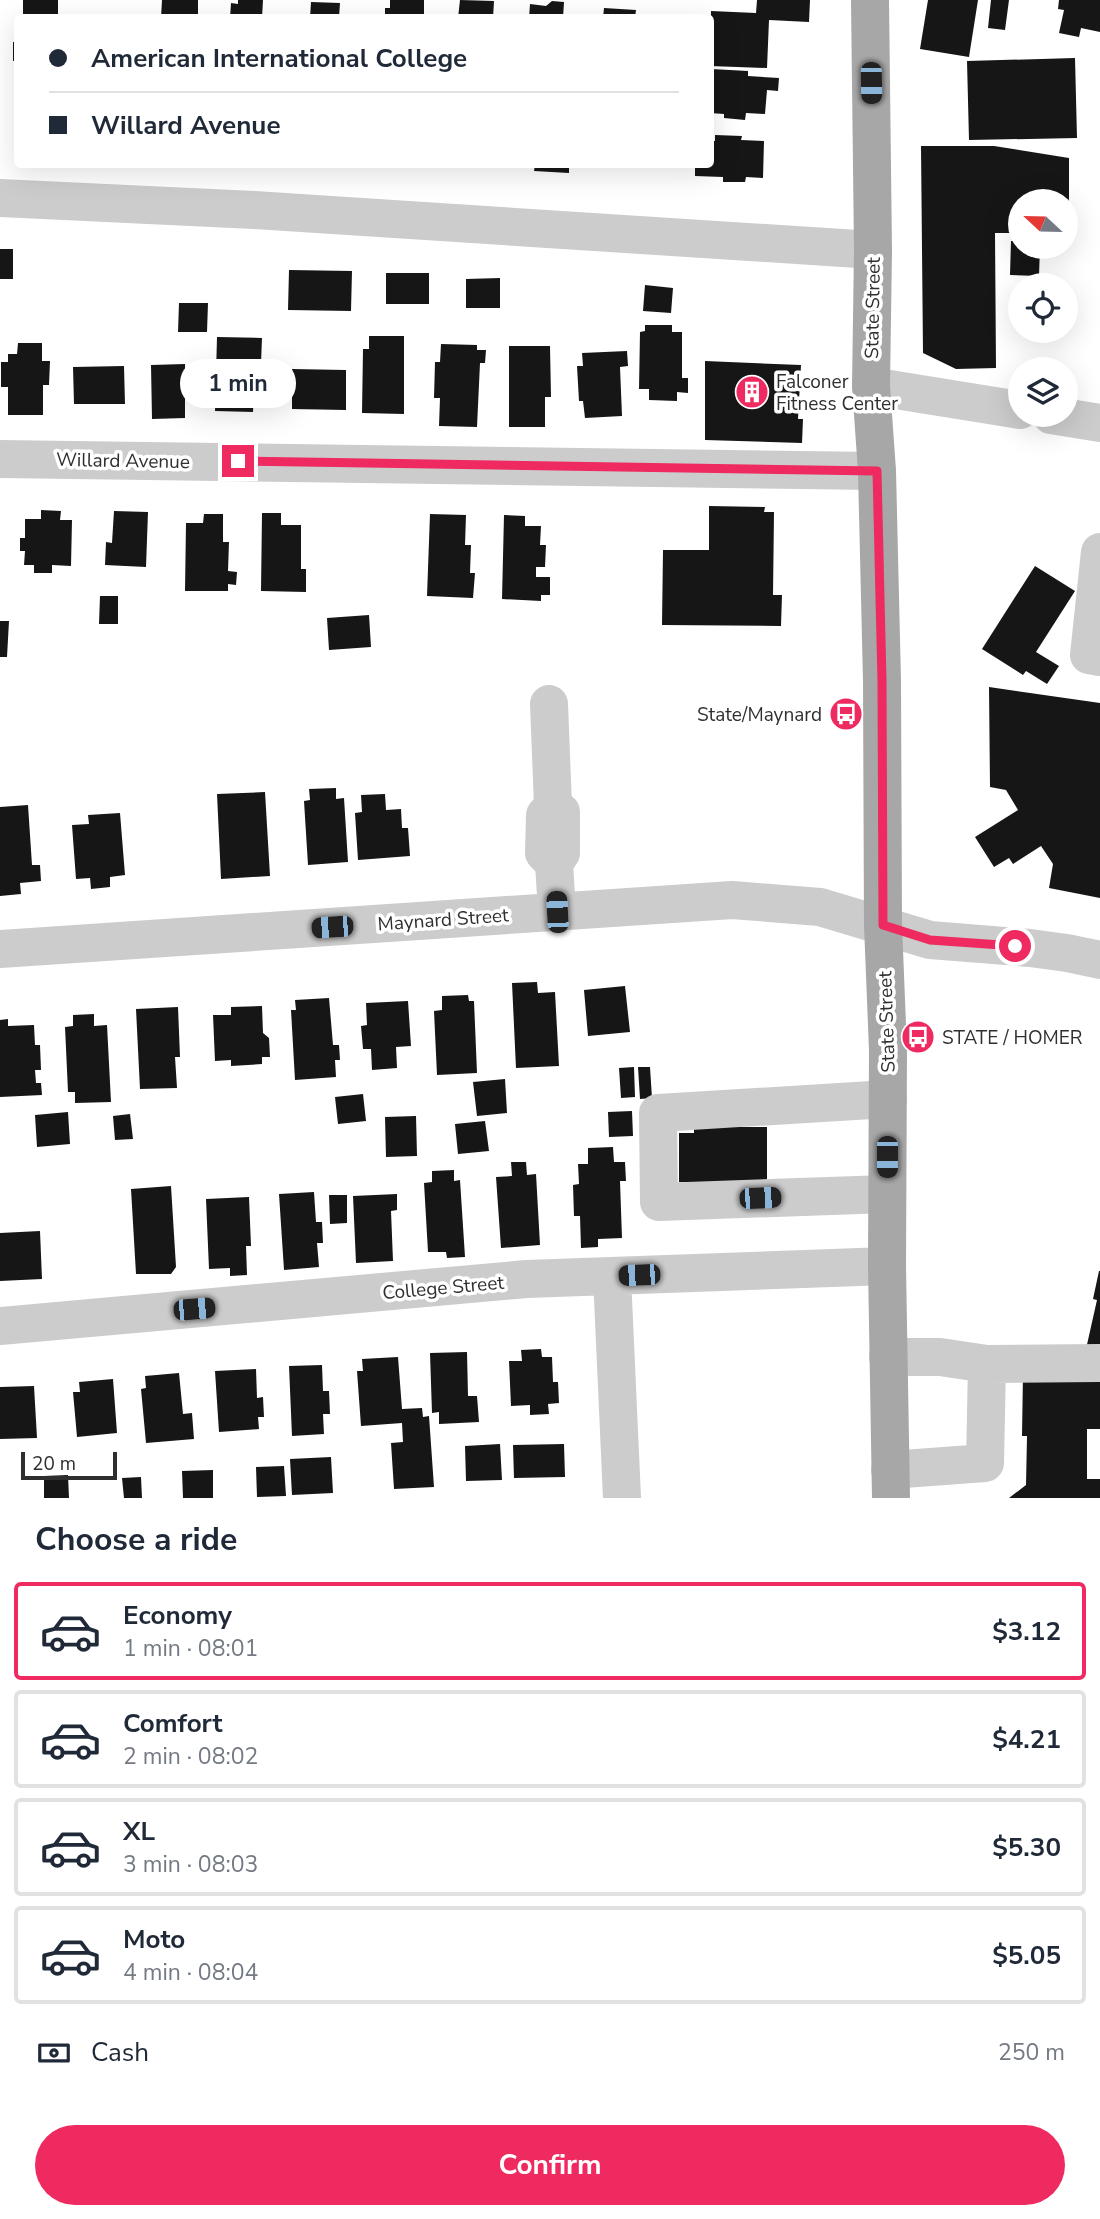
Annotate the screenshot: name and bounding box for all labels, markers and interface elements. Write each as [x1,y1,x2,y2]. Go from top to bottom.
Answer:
text: American International College [91,41,467,76]
car [861,62,882,104]
text: Willard Avenue [91,108,281,143]
north arrow [1008,189,1078,259]
map controls [1008,189,1078,427]
street label: State Street [859,257,887,359]
button: locate [1008,273,1078,343]
button: layers [1008,357,1078,427]
callout: 1 min [180,360,296,408]
text: 1 min [208,368,268,399]
place label: Falconer Fitness Center [776,369,898,417]
building icon: Falconer Fitness Center [733,373,771,411]
route end [222,445,254,477]
street label: Willard Avenue [56,447,190,475]
bus stop icon: State/Maynard [827,695,865,733]
place label: State/Maynard [697,702,822,728]
car [546,890,569,934]
street label: Maynard Street [377,902,510,938]
car [311,915,354,939]
route start [999,930,1031,962]
street label: State Street [872,970,902,1073]
bus stop icon: STATE / HOMER [899,1018,937,1056]
place label: STATE / HOMER [942,1025,1083,1051]
car [877,1136,898,1178]
car [739,1187,782,1209]
car [618,1264,661,1286]
street label: College Street [381,1270,505,1306]
car [173,1297,216,1321]
scale bar [21,1449,117,1481]
text: 20 m [32,1451,76,1477]
text: Choose a ride [35,1518,237,1561]
text: Economy [123,1598,232,1633]
icon: car [39,1600,102,1663]
text: $3.12 [992,1614,1061,1649]
text: 1 min · 08:01 [123,1633,258,1664]
text: Comfort [123,1706,223,1741]
icon: car [39,1708,102,1771]
text: $4.21 [992,1722,1061,1757]
text: 2 min · 08:02 [123,1741,258,1772]
text: XL [123,1814,155,1849]
icon: car [39,1816,102,1879]
text: $5.30 [992,1830,1061,1865]
text: 3 min · 08:03 [123,1849,258,1880]
text: Moto [123,1922,185,1957]
icon: car [39,1924,102,1987]
text: $5.05 [992,1938,1061,1973]
text: 4 min · 08:04 [123,1957,258,1988]
icon: cash [35,2034,73,2072]
text: Cash [91,2035,149,2070]
text: 250 m [998,2037,1065,2068]
button: Confirm [35,2125,1065,2205]

